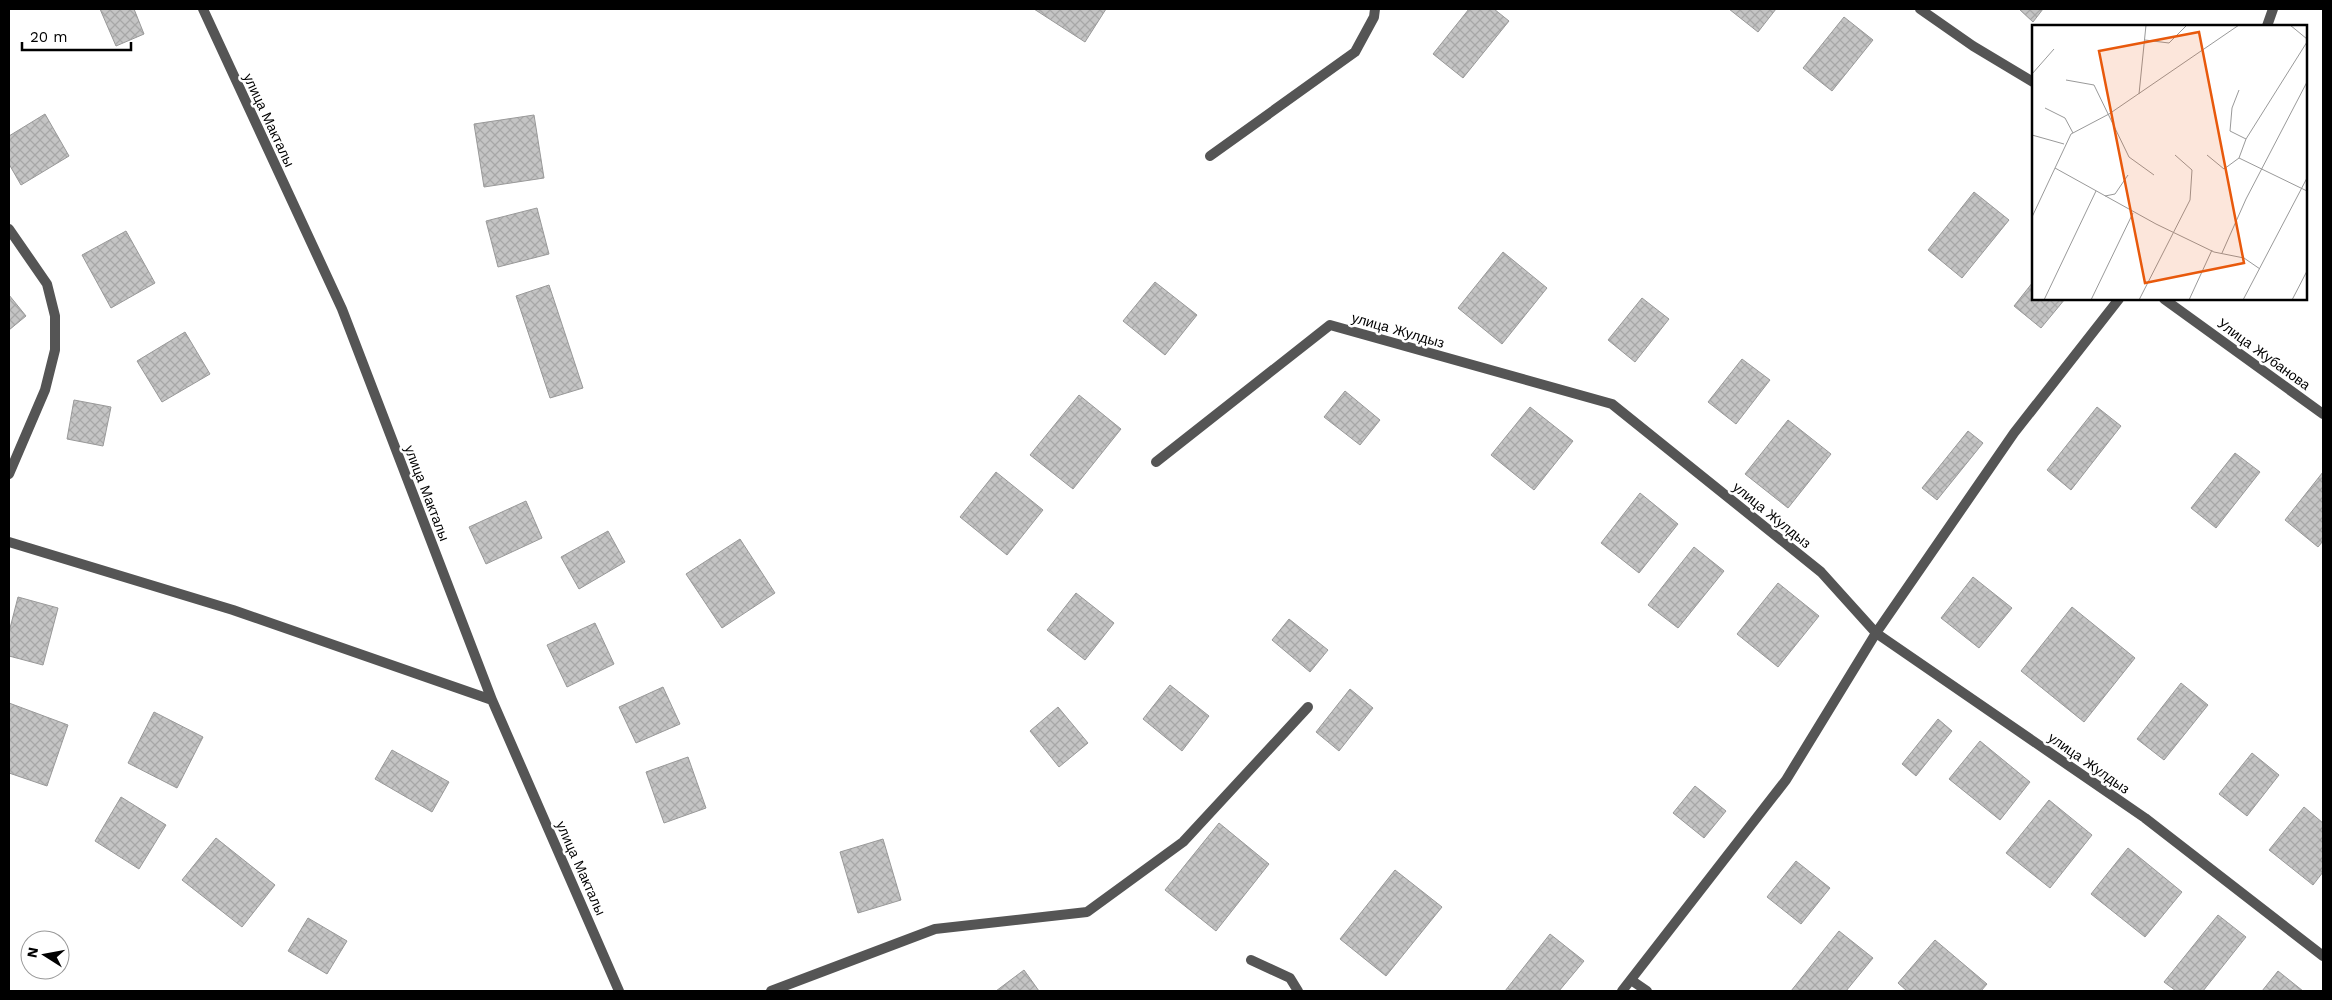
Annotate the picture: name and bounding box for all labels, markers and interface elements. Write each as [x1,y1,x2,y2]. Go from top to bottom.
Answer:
scale bar [22,20,131,52]
inset map [2032,25,2307,300]
text: 20 m [30,28,68,46]
street label: улица Макталы [240,71,298,169]
street label: улица Жулдыз [1350,309,1446,351]
street label: Улица Жубанова [2215,315,2314,393]
street label: улица Макталы [401,443,453,543]
street label: улица Жулдыз [1730,479,1814,551]
street label: улица Жулдыз [2045,729,2133,797]
street label: улица Макталы [553,818,609,918]
north arrow [20,930,70,980]
text: N [23,946,41,959]

